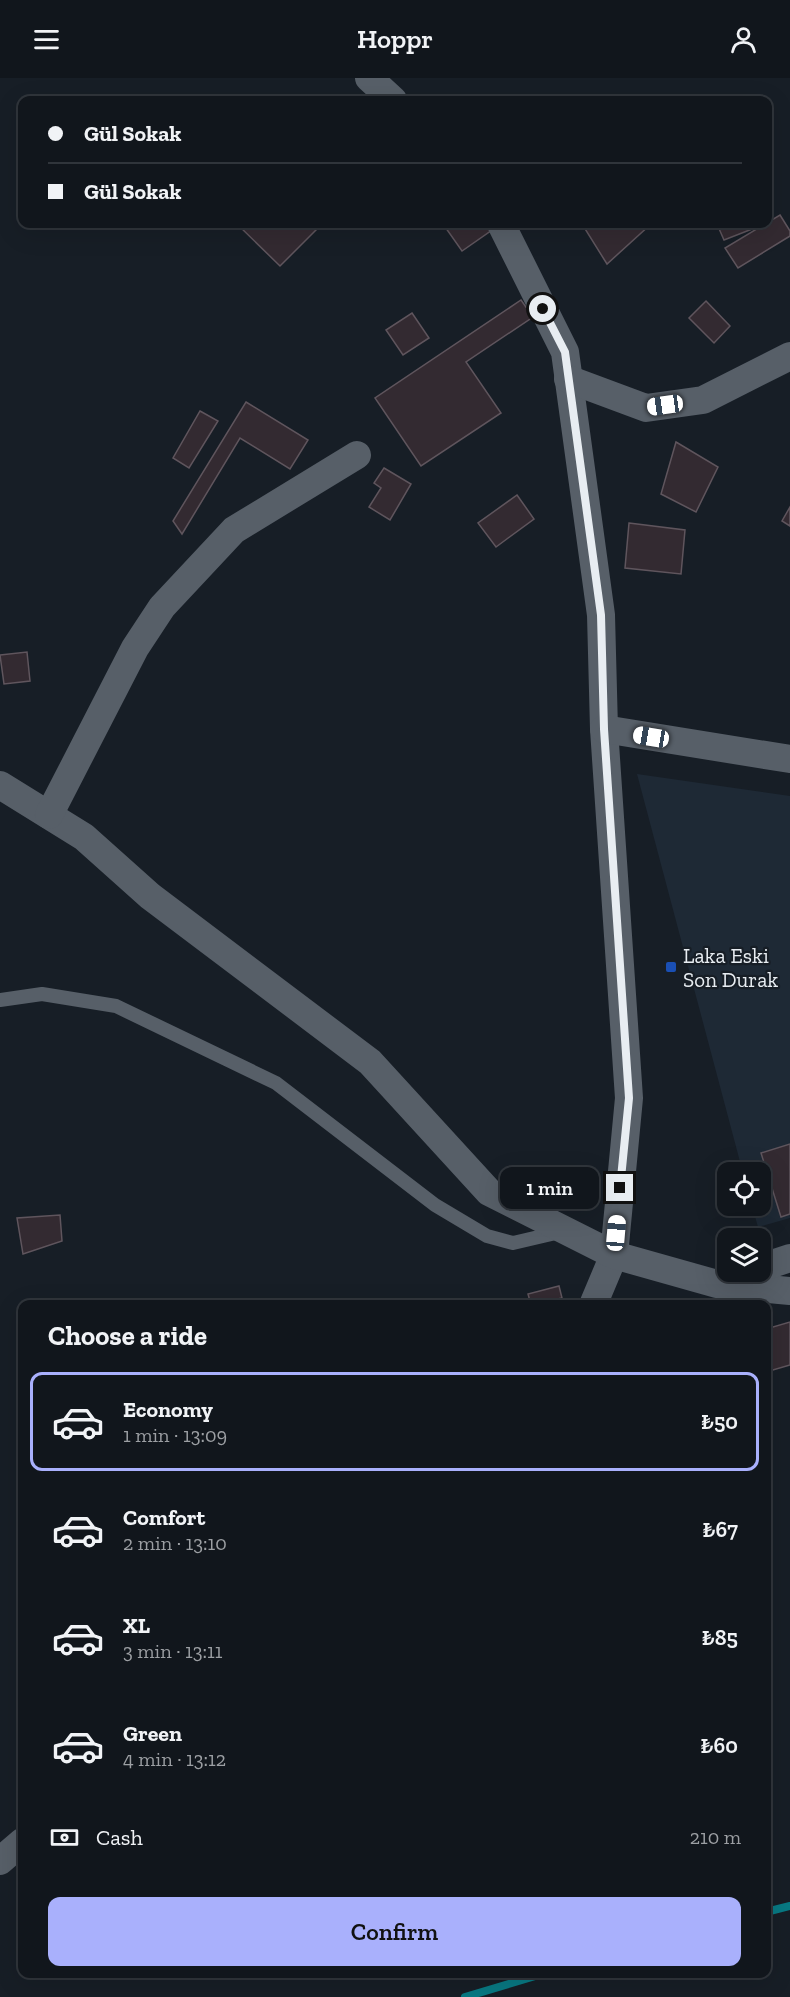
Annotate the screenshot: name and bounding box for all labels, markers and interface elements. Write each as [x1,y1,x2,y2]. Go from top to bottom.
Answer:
icon: menu [30,23,63,56]
text: Hoppr [357,23,433,55]
icon: person [727,23,760,56]
text: Gül Sokak [84,120,181,147]
text: Gül Sokak [84,178,181,205]
route start [529,295,556,322]
car [646,394,684,416]
car [632,725,670,749]
place label: Laka Eski Son Durak [683,943,778,992]
marker: Laka Eski Son Durak [664,960,678,974]
map controls [717,1162,771,1282]
button: locate [717,1162,771,1216]
callout: 1 min [500,1167,599,1209]
route end [606,1174,633,1201]
text: 1 min [526,1176,573,1200]
car [605,1214,627,1252]
button: layers [717,1228,771,1282]
text: Choose a ride [48,1320,207,1352]
icon: car [51,1395,105,1449]
text: Economy [123,1396,213,1423]
text: ₺50 [701,1408,738,1435]
text: 1 min · 13:09 [123,1423,227,1447]
icon: car [51,1503,105,1557]
text: Comfort [123,1504,205,1531]
text: ₺67 [702,1516,738,1543]
text: 2 min · 13:10 [123,1531,227,1555]
icon: car [51,1611,105,1665]
text: XL [123,1612,150,1639]
text: ₺85 [701,1624,738,1651]
text: 3 min · 13:11 [123,1639,222,1663]
icon: car [51,1719,105,1773]
text: Green [123,1720,182,1747]
text: ₺60 [700,1732,738,1759]
text: 4 min · 13:12 [123,1747,226,1771]
icon: cash [48,1821,81,1854]
text: Cash [96,1824,143,1851]
text: 210 m [690,1825,741,1849]
button: Confirm [48,1897,741,1966]

